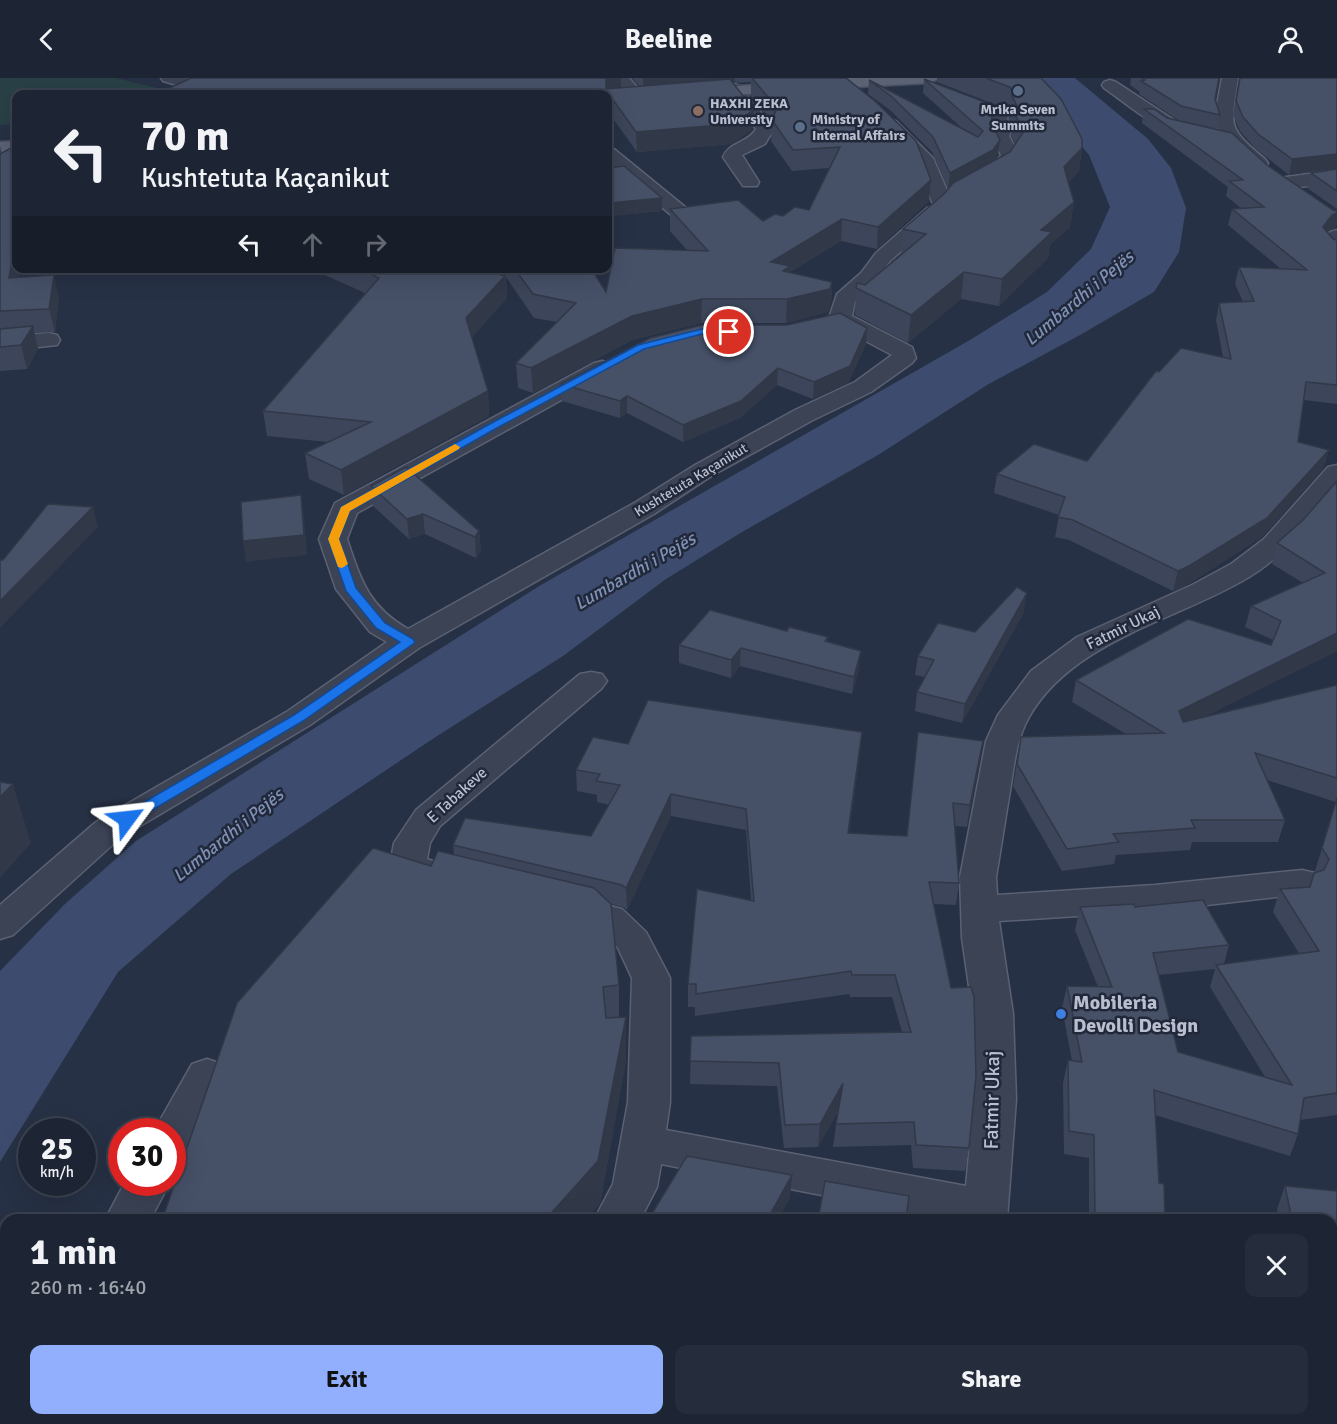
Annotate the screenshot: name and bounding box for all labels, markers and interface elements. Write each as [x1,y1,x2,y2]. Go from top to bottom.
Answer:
icon: back [30,23,63,56]
text: Beeline [625,23,712,56]
icon: person [1274,23,1307,56]
marker: Mrika Seven Summits [1011,84,1025,98]
place label: HAXHI ZEKA University [710,95,788,128]
place label: Mrika Seven Summits [980,101,1056,134]
marker: HAXHI ZEKA University [691,104,705,118]
text: 70 m [141,111,230,162]
place label: Ministry of Internal Affairs [812,111,905,144]
icon: left [42,114,120,192]
marker: Ministry of Internal Affairs [793,120,807,134]
text: Kushtetuta Kaçanikut [141,162,389,195]
icon: left [233,228,266,261]
icon: ahead [296,228,329,261]
icon: right [359,228,392,261]
water label: Lumbardhi i Pejës [1020,245,1140,350]
pin [703,306,754,357]
icon: arrive [712,315,745,348]
street label: Kushtetuta Kaçanikut [631,440,751,520]
water label: Lumbardhi i Pejës [571,526,701,614]
street label: Fatmir Ukaj [1083,602,1163,654]
street label: E Tabakeve [423,763,491,827]
water label: Lumbardhi i Pejës [168,782,289,886]
position arrow [95,787,159,851]
place label: Mobileria Devolli Design [1073,990,1198,1038]
marker: Mobileria Devolli Design [1054,1007,1068,1021]
street label: Fatmir Ukaj [979,1050,1005,1150]
speed limit sign: 30 [108,1118,186,1196]
text: 25 [41,1131,73,1168]
text: km/h [40,1163,74,1181]
text: 1 min [30,1230,117,1275]
button: close [1245,1234,1308,1297]
text: 260 m · 16:40 [30,1275,146,1300]
button: Exit [30,1345,663,1414]
button: Share [675,1345,1308,1414]

